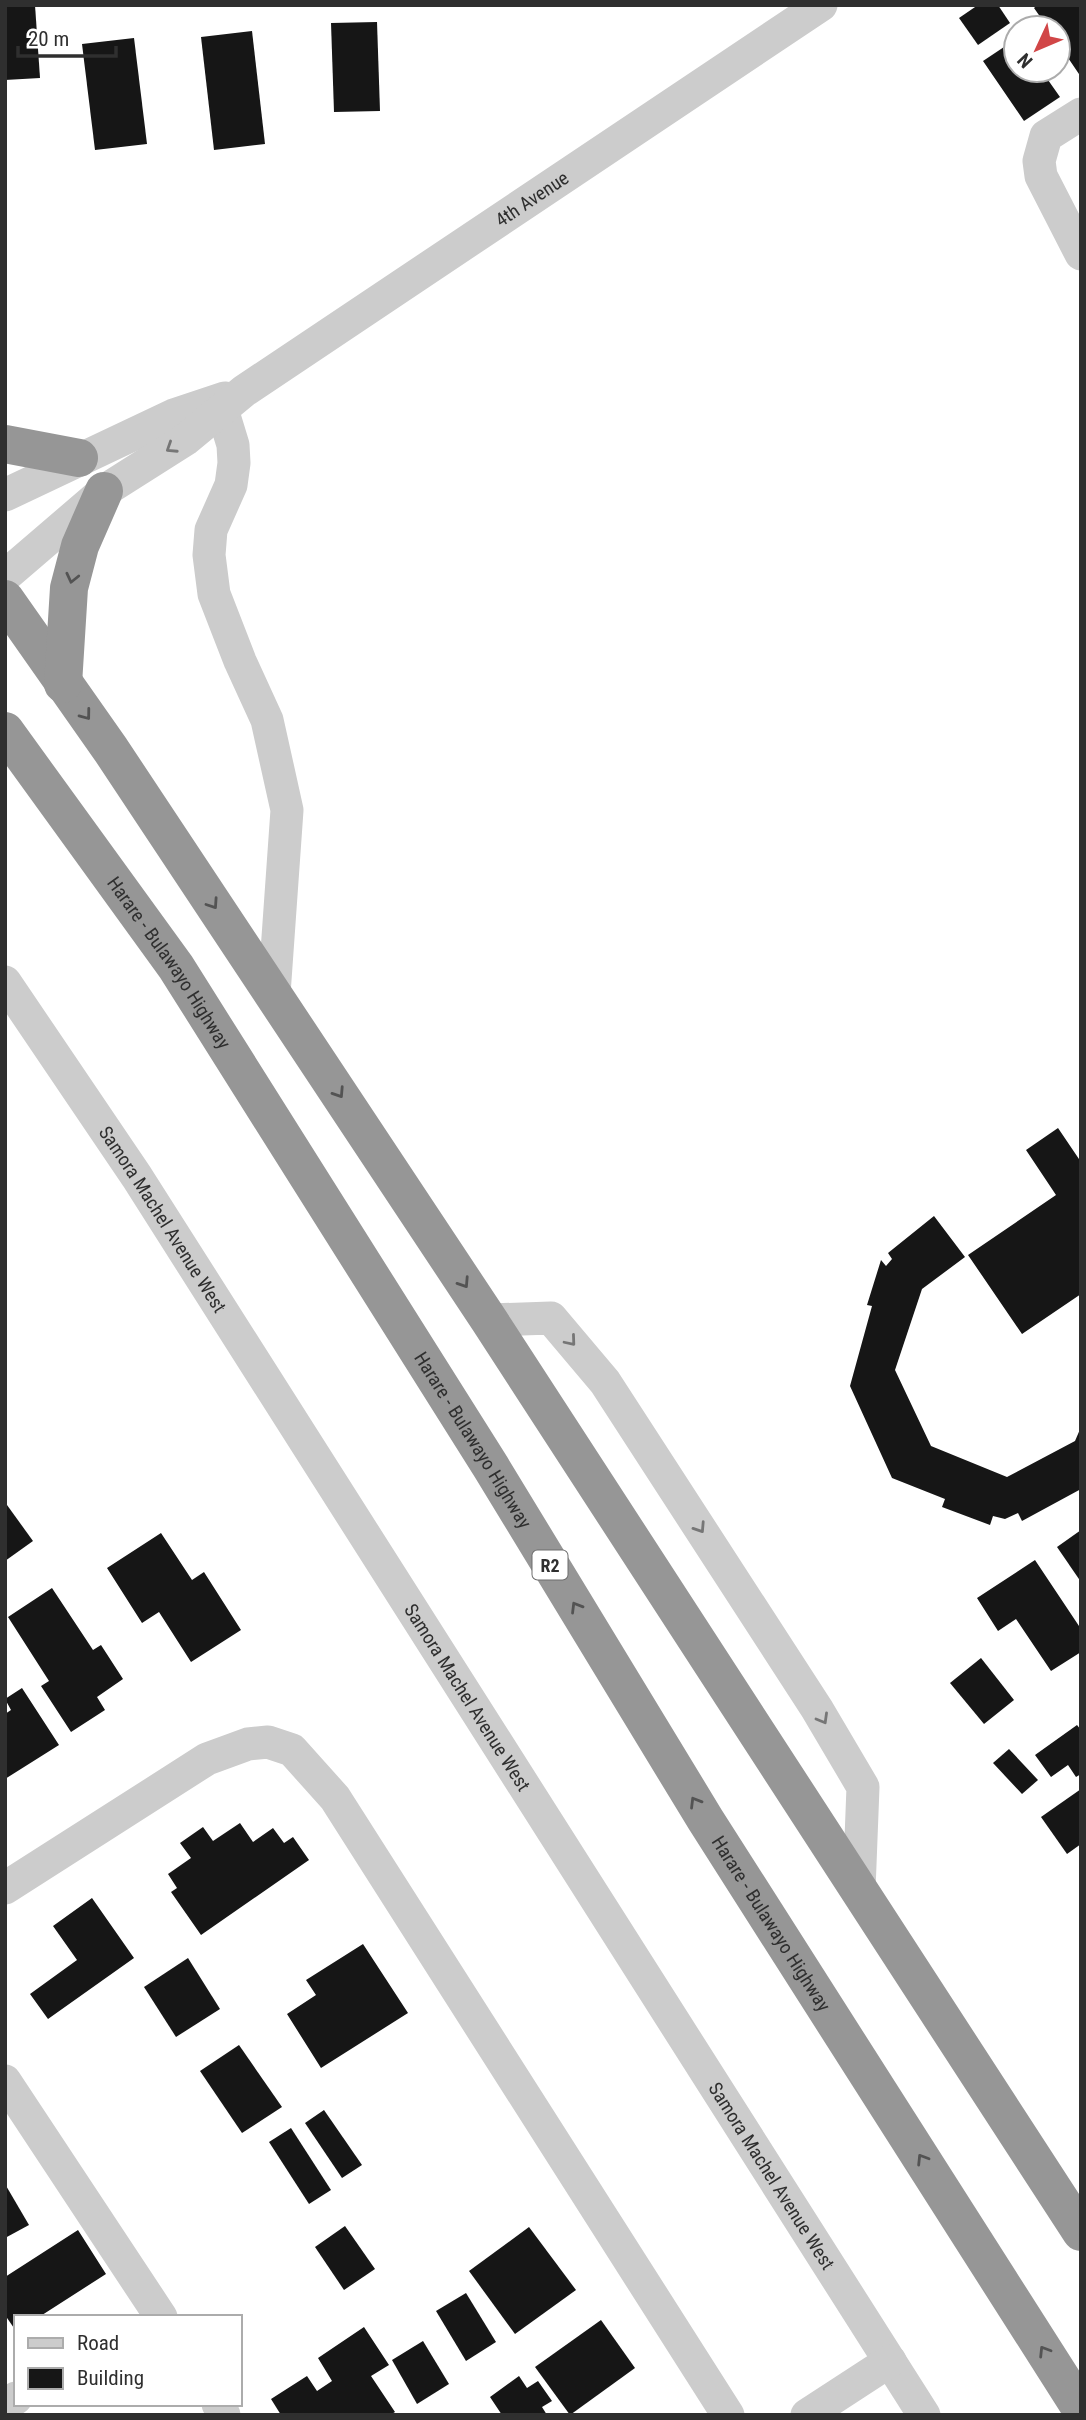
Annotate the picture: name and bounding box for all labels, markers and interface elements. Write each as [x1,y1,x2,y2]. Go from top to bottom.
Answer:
scale bar [18,14,116,58]
north arrow [1002,14,1072,84]
text: 20 m [28,27,69,51]
text: N [1013,48,1037,73]
street label: 4th Avenue [491,166,573,231]
one-way arrow [166,440,179,453]
one-way arrow [66,571,80,583]
one-way arrow [77,708,90,720]
street label: Harare - Bulawayo Highway [103,872,236,1053]
one-way arrow [205,896,218,909]
one-way arrow [331,1086,344,1099]
street label: Samora Machel Avenue West [94,1122,232,1317]
one-way arrow [456,1275,469,1288]
one-way arrow [563,1333,575,1346]
street label: Harare - Bulawayo Highway [410,1347,537,1532]
one-way arrow [692,1520,705,1533]
road number: R2 [532,1550,568,1580]
street label: Samora Machel Avenue West [400,1599,536,1795]
one-way arrow [572,1602,585,1615]
one-way arrow [815,1712,828,1724]
one-way arrow [690,1796,703,1809]
street label: Harare - Bulawayo Highway [707,1831,836,2015]
street label: Samora Machel Avenue West [704,2078,840,2274]
one-way arrow [917,2154,930,2167]
legend [14,2315,242,2406]
text: Road [77,2331,119,2355]
one-way arrow [1040,2346,1053,2359]
text: Building [77,2366,144,2390]

